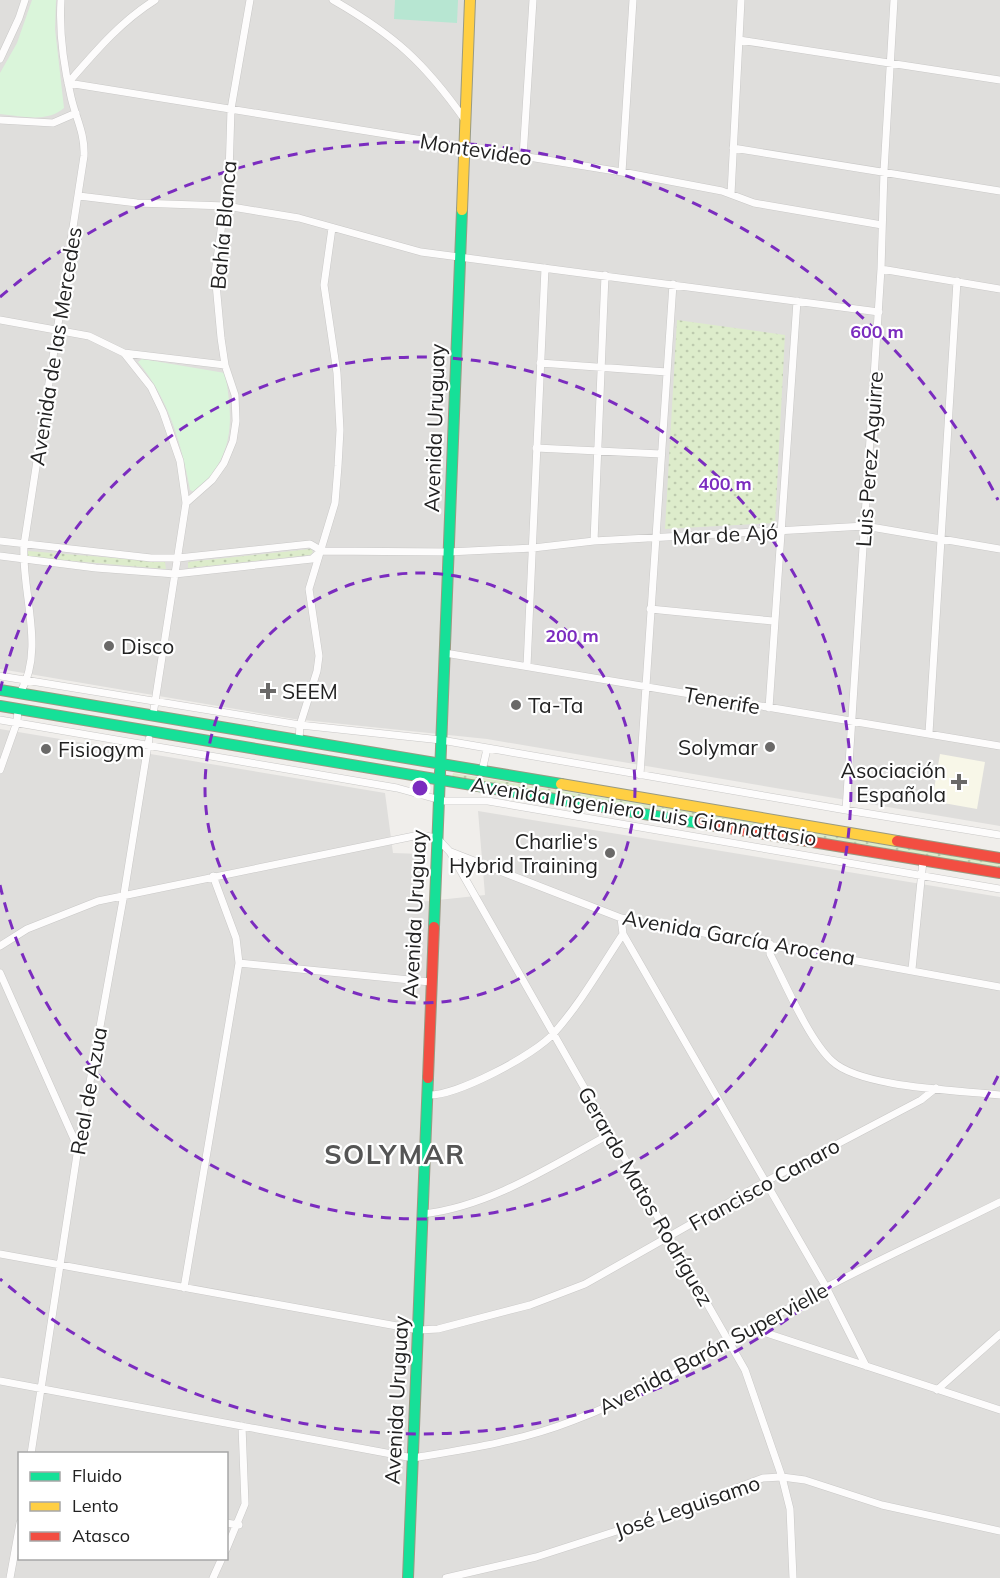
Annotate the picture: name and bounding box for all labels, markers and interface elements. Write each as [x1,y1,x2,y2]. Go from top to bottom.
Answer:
street label: Montevideo [418,127,534,171]
street label: Bahía Blanca [204,159,242,291]
street label: Avenida de las Mercedes [23,225,87,467]
text: 600 m [850,320,904,343]
street label: Avenida Uruguay [418,343,450,513]
street label: Luis Perez Aguirre [850,370,888,548]
text: 400 m [698,472,752,495]
street label: Mar de Ajó [672,518,778,550]
text: 200 m [545,624,599,647]
place label: Disco [121,633,174,659]
marker: Disco [102,639,116,653]
place label: SEEM [282,678,338,704]
street label: Tenerife [682,681,762,719]
marker: SEEM [259,682,277,700]
place label: Ta-Ta [528,692,583,718]
marker: Ta-Ta [509,698,523,712]
place label: Solymar [678,734,758,760]
place label: Fisiogym [58,736,144,762]
marker: Solymar [763,740,777,754]
marker: Fisiogym [39,742,53,756]
place label: Asociación Española [841,757,946,807]
street label: Avenida Ingeniero Luis Giannattasio [469,771,819,851]
marker: Asociación Española [950,773,968,791]
centre of rings [410,778,430,798]
place label: Charlie's Hybrid Training [449,828,598,878]
street label: Avenida Uruguay [397,829,431,999]
marker: Charlie's Hybrid Training [603,846,617,860]
street label: Avenida García Arocena [621,904,857,970]
street label: Real de Azua [64,1025,112,1157]
street label: Gerardo Matos Rodríguez [573,1082,719,1310]
street label: Francisco Canaro [684,1132,844,1236]
district label: SOLYMAR [324,1137,466,1171]
street label: Avenida Barón Supervielle [594,1276,832,1420]
street label: Avenida Uruguay [379,1315,413,1485]
legend [18,1452,228,1560]
text: Fluido [72,1464,122,1487]
street label: José Leguisamo [611,1469,763,1543]
text: Lento [72,1494,119,1517]
text: Atasco [72,1524,130,1547]

